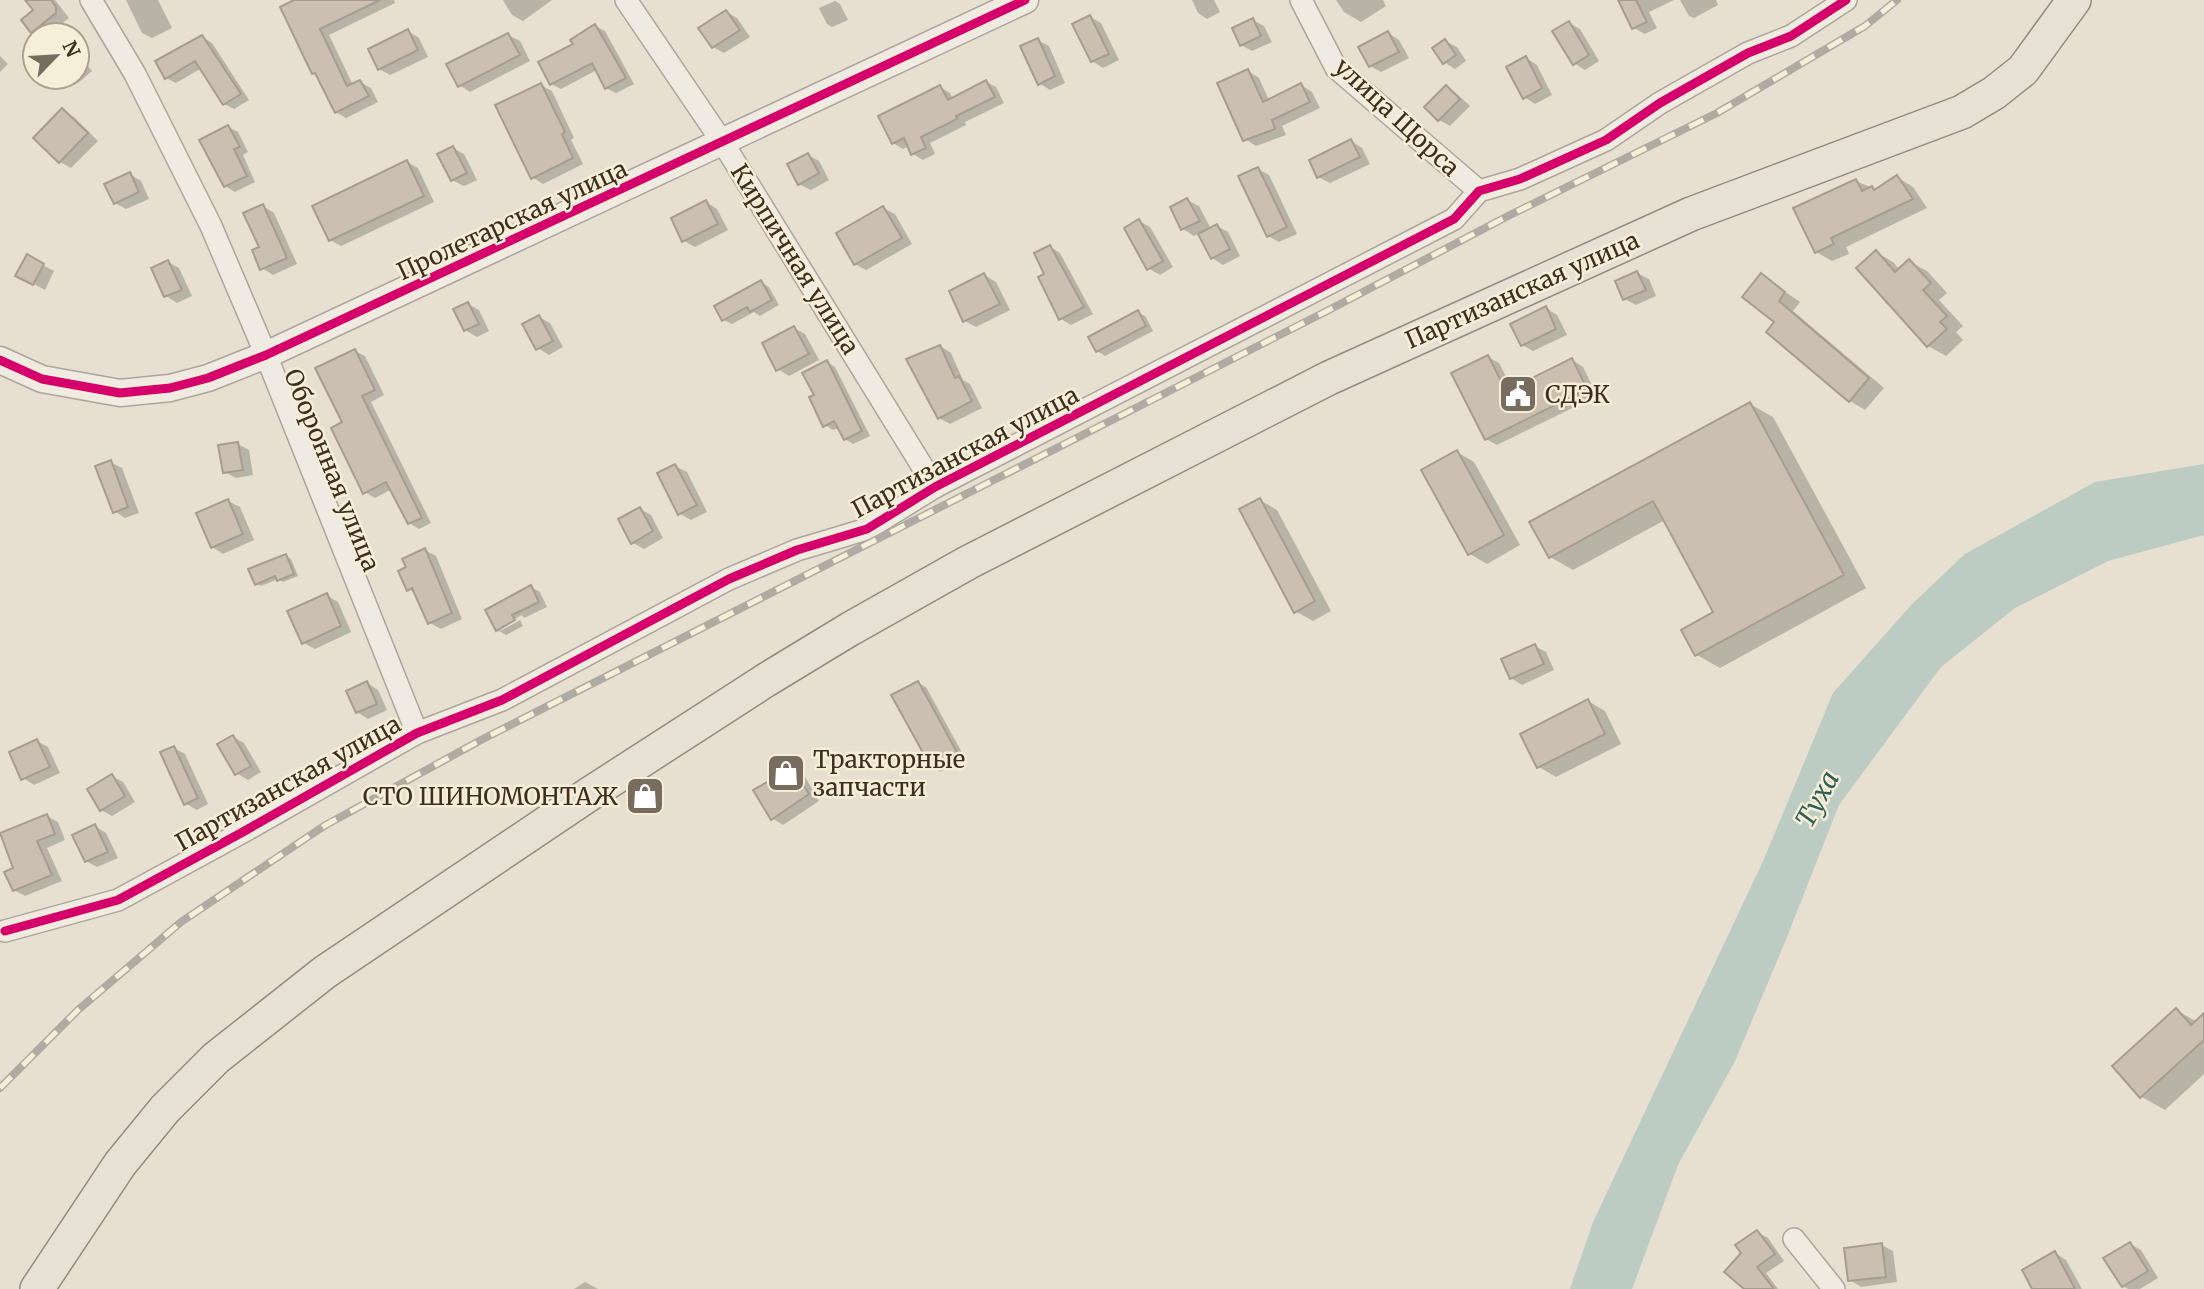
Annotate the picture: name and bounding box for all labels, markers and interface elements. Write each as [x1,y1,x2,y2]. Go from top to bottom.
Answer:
north arrow [21,21,91,91]
text: N [57,37,85,61]
street label: улица Щорса [1328,51,1466,183]
street label: Пролетарская улица [392,153,632,287]
street label: Кирпичная улица [724,158,866,360]
street label: Партизанская улица [1400,224,1644,356]
street label: Оборонная улица [277,364,387,576]
public building icon: СДЭК [1497,373,1539,415]
street label: Партизанская улица [846,379,1084,525]
place label: СДЭК [1545,379,1610,410]
street label: Партизанская улица [170,708,406,858]
place label: Тракторные запчасти [813,744,965,803]
shop icon: Тракторные запчасти [765,752,807,794]
water label: Туха [1788,765,1846,833]
shop icon: СТО ШИНОМОНТАЖ [624,775,666,817]
place label: СТО ШИНОМОНТАЖ [363,781,619,812]

